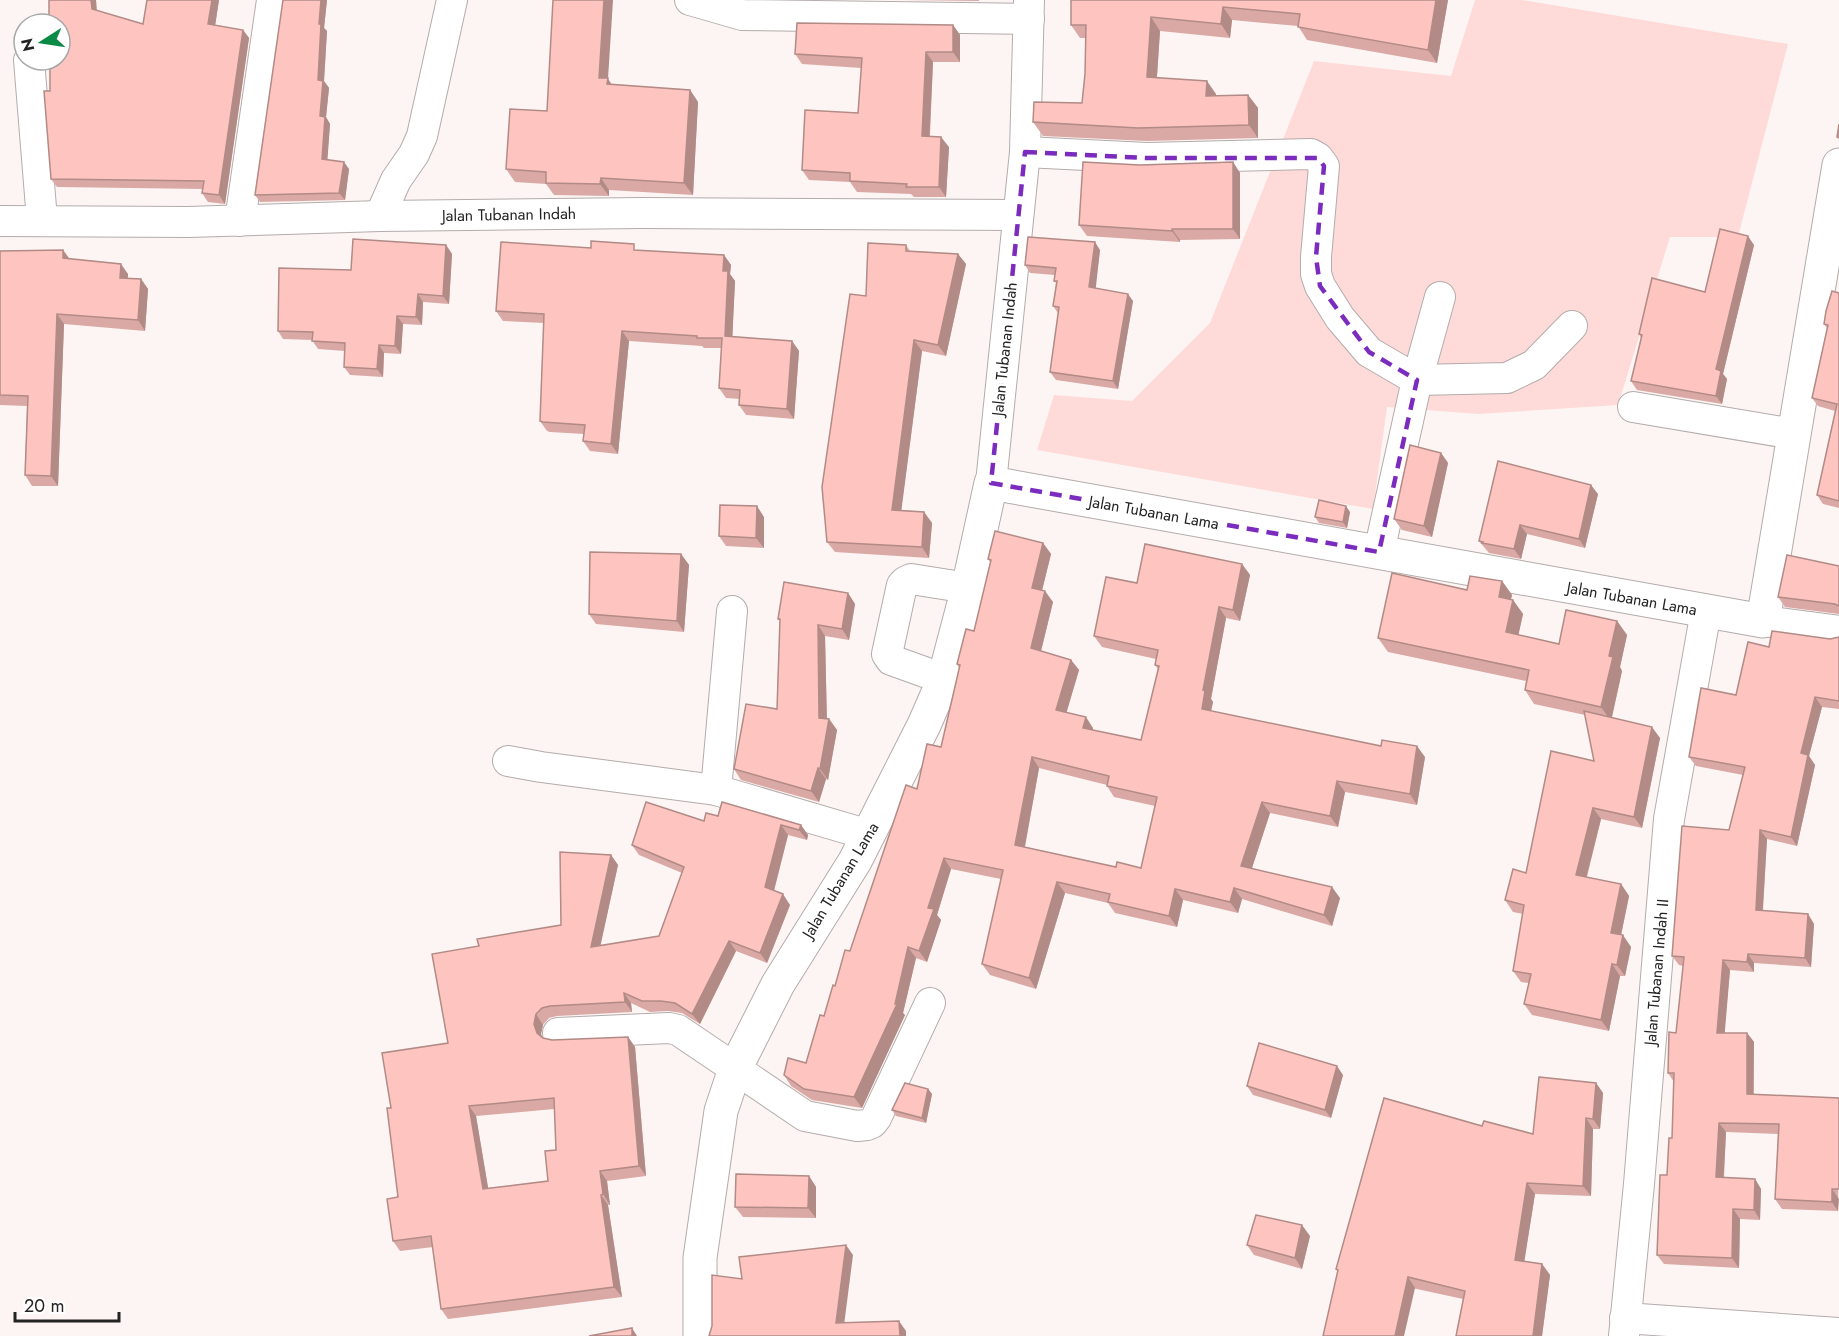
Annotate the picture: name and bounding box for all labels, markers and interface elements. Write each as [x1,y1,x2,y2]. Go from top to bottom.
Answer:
north arrow [12,12,72,72]
text: N [15,36,40,54]
street label: Jalan Tubanan Indah [440,202,576,227]
street label: Jalan Tubanan Indah [986,281,1023,419]
street label: Jalan Tubanan Lama [1085,489,1221,535]
street label: Jalan Tubanan Lama [1563,575,1699,621]
street label: Jalan Tubanan Lama [796,818,884,944]
street label: Jalan Tubanan Indah II [1638,898,1674,1048]
scale bar [15,1285,118,1323]
text: 20 m [24,1293,64,1319]

